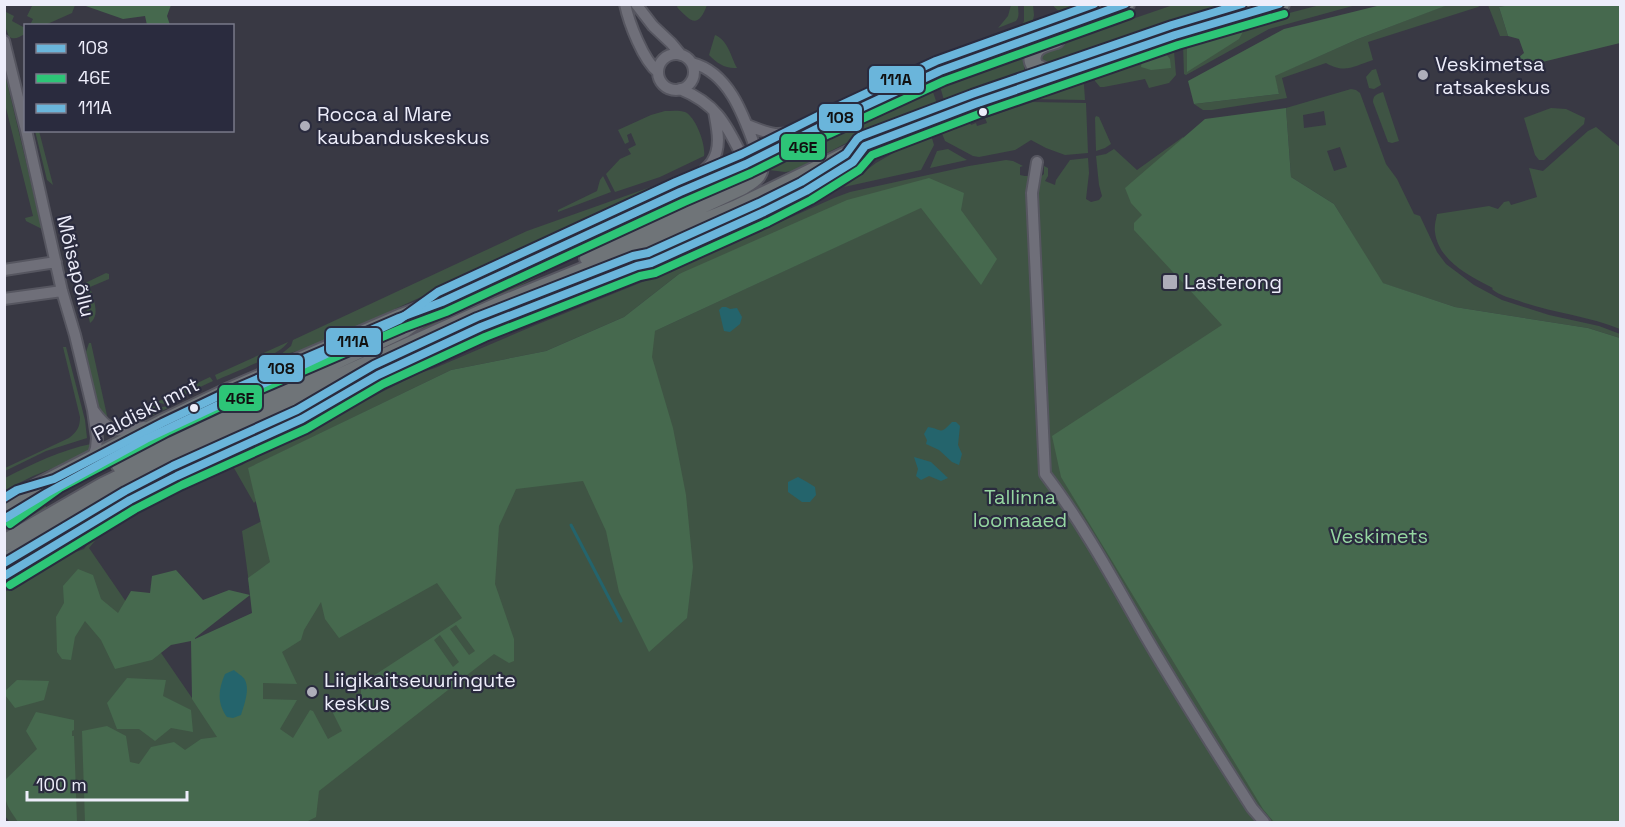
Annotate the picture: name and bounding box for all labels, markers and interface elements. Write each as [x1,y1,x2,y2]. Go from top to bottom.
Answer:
legend [24,24,234,132]
text: 108 [78,36,108,59]
place label: Veskimetsa ratsakeskus [1435,51,1550,100]
line badge: 111A [868,65,925,94]
text: 46E [78,66,110,89]
marker: Veskimetsa ratsakeskus [1416,68,1430,82]
text: 111A [880,69,912,90]
text: 111A [78,96,112,119]
place label: Rocca al Mare kaubanduskeskus [317,101,489,150]
line badge: 108 [818,103,863,132]
unlabelled marker [977,106,989,118]
text: 108 [826,107,854,128]
marker: Rocca al Mare kaubanduskeskus [298,119,312,133]
line badge: 46E [780,133,826,161]
text: 46E [789,137,818,158]
street label: Mõisapõllu [51,212,101,320]
place label: Lasterong [1184,269,1282,295]
marker: Lasterong [1161,273,1179,291]
line badge: 111A [325,327,382,356]
text: 111A [337,331,369,352]
line badge: 108 [258,354,304,383]
text: 108 [267,358,295,379]
street label: Paldiski mnt [89,371,203,447]
line badge: 46E [218,384,263,412]
text: 46E [226,388,255,409]
unlabelled marker [188,402,200,414]
park label: Tallinna loomaaed [973,484,1067,533]
park label: Veskimets [1330,523,1428,549]
place label: Liigikaitseuuringute keskus [324,667,516,716]
marker: Liigikaitseuuringute keskus [305,685,319,699]
scale bar [27,764,188,802]
text: 100 m [36,773,87,796]

